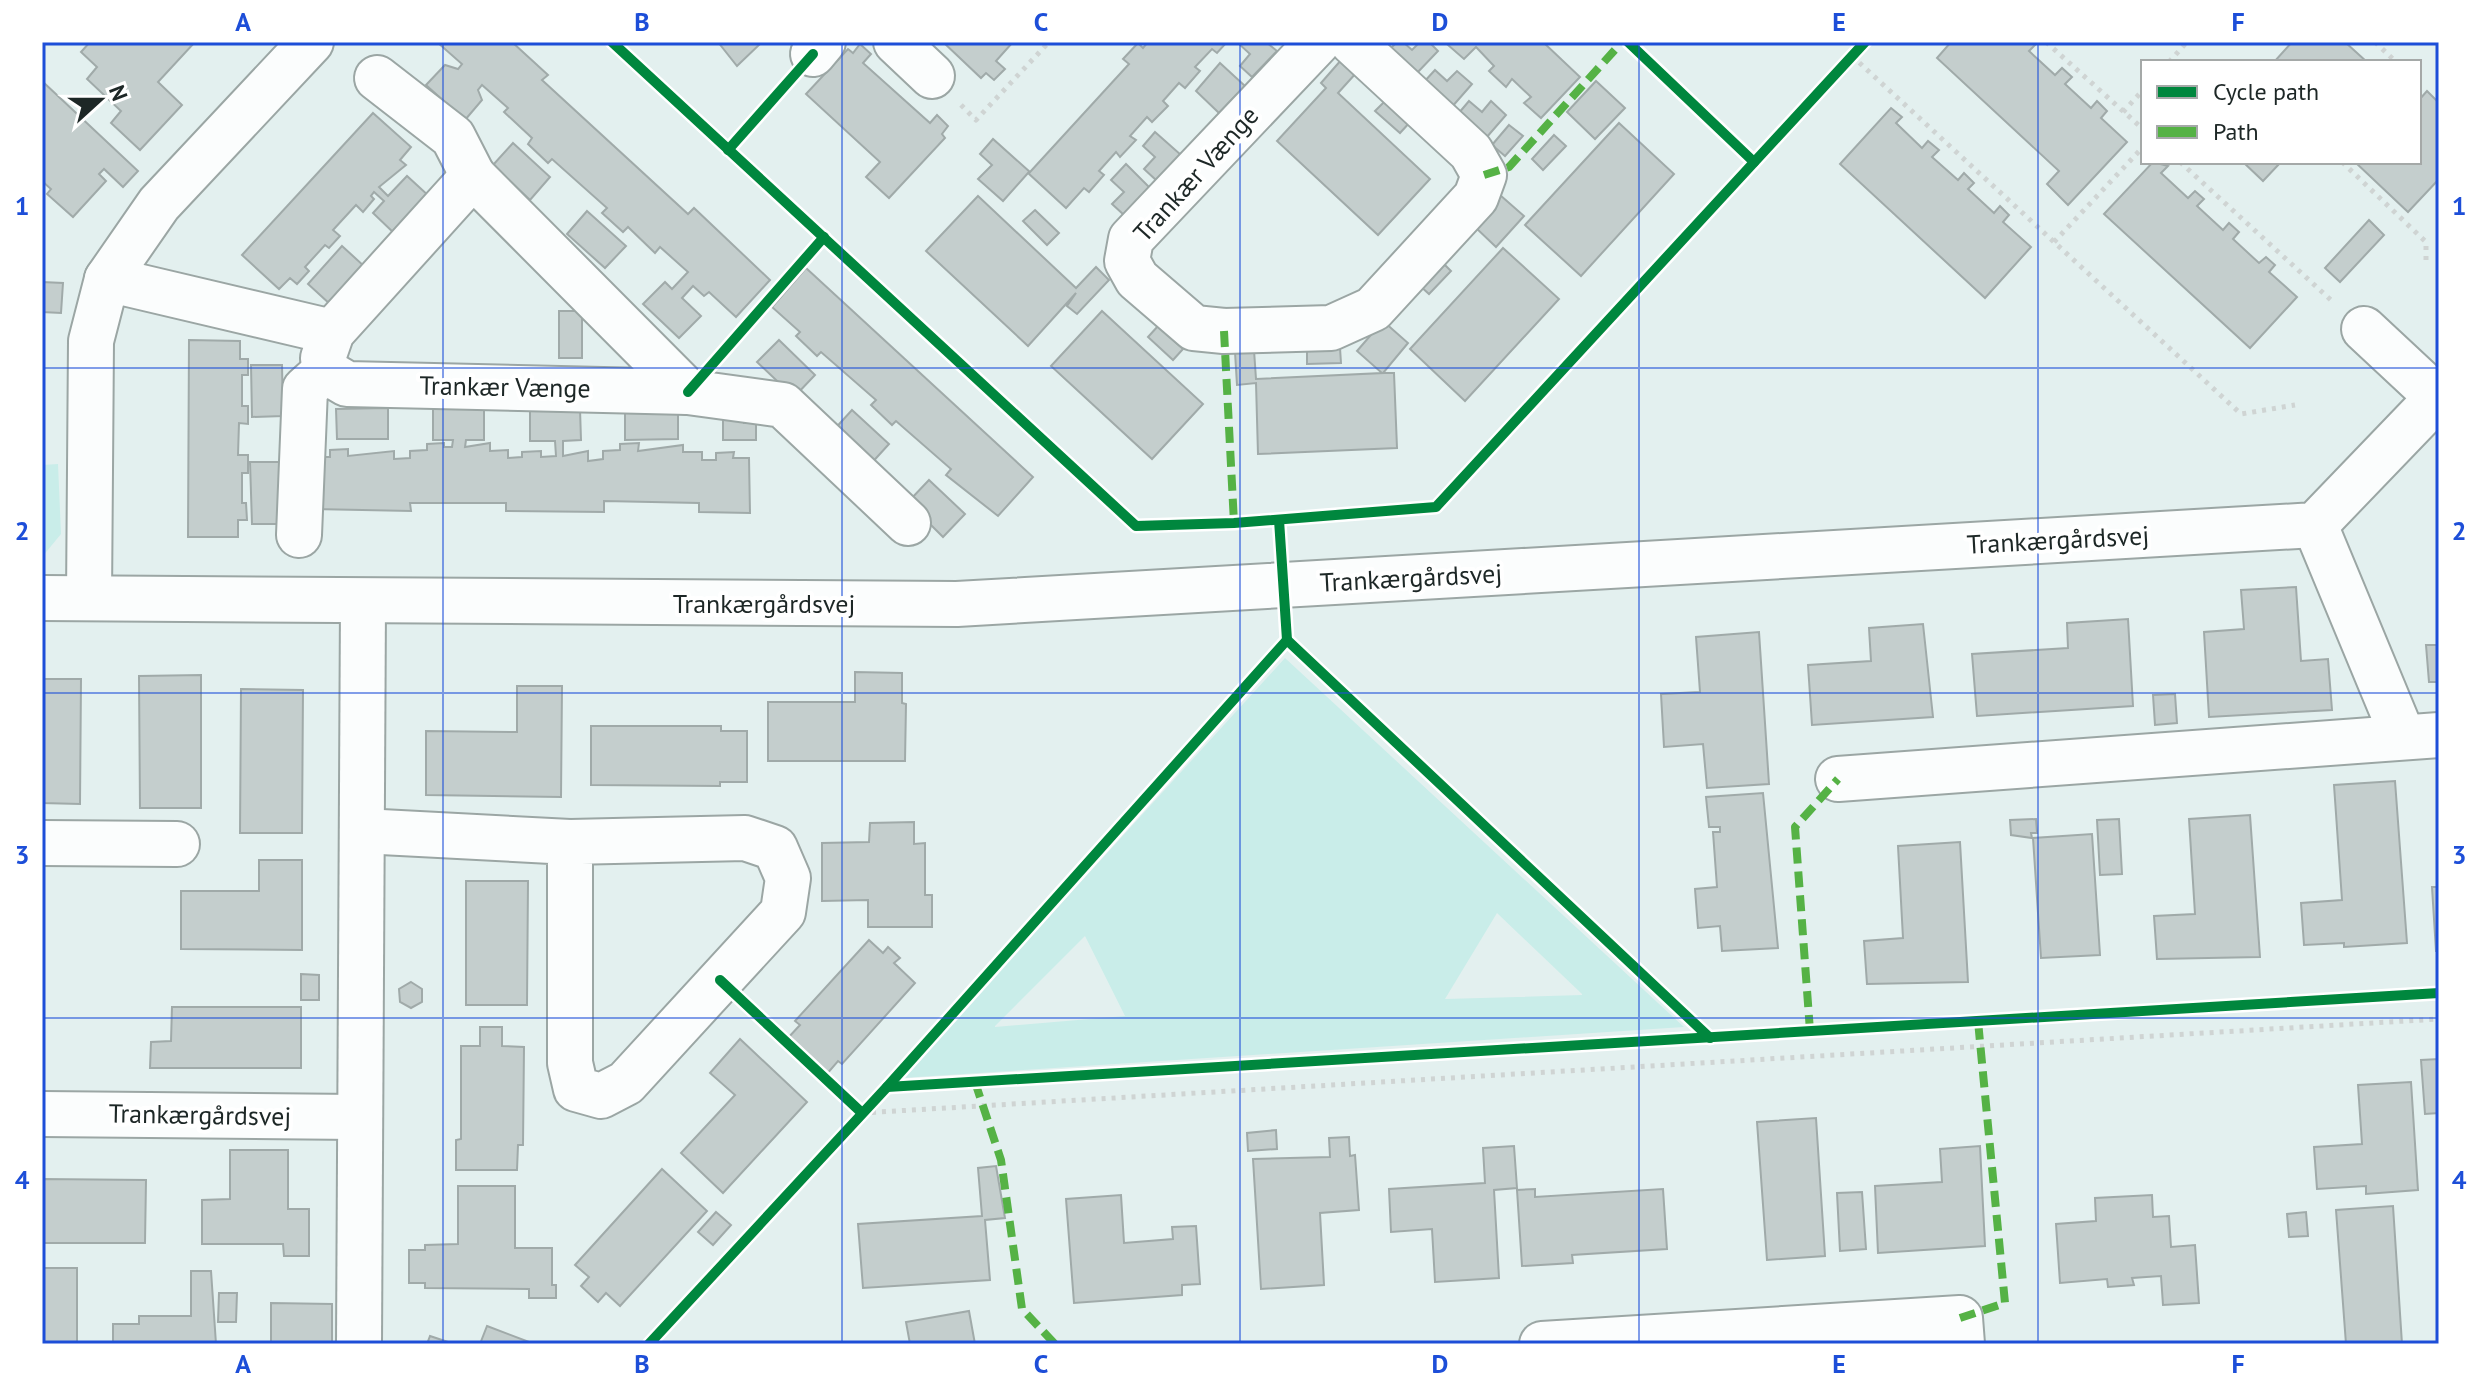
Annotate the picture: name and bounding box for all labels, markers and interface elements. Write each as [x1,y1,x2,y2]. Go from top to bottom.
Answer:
text: A [235,5,251,38]
text: B [634,5,650,38]
text: C [1034,5,1048,38]
text: D [1432,5,1448,38]
text: E [1832,5,1846,38]
text: F [2231,5,2245,38]
north arrow [60,60,140,140]
legend [2141,60,2421,164]
text: Cycle path [2213,76,2319,107]
text: N [103,81,134,105]
street label: Trankær Vænge [1126,99,1265,248]
text: Path [2213,116,2259,147]
text: 1 [15,189,29,222]
text: 1 [2452,189,2466,222]
street label: Trankær Vænge [419,369,591,404]
text: 2 [15,514,29,547]
text: 2 [2452,514,2466,547]
street label: Trankærgårdsvej [1966,518,2150,561]
street label: Trankærgårdsvej [1319,556,1503,599]
street label: Trankærgårdsvej [673,587,855,620]
text: 3 [15,838,29,871]
text: 3 [2452,838,2466,871]
street label: Trankærgårdsvej [108,1096,292,1133]
text: 4 [15,1163,30,1196]
text: 4 [2452,1163,2467,1196]
text: A [235,1347,251,1380]
text: B [634,1347,650,1380]
text: C [1034,1347,1048,1380]
text: D [1432,1347,1448,1380]
text: E [1832,1347,1846,1380]
text: F [2231,1347,2245,1380]

